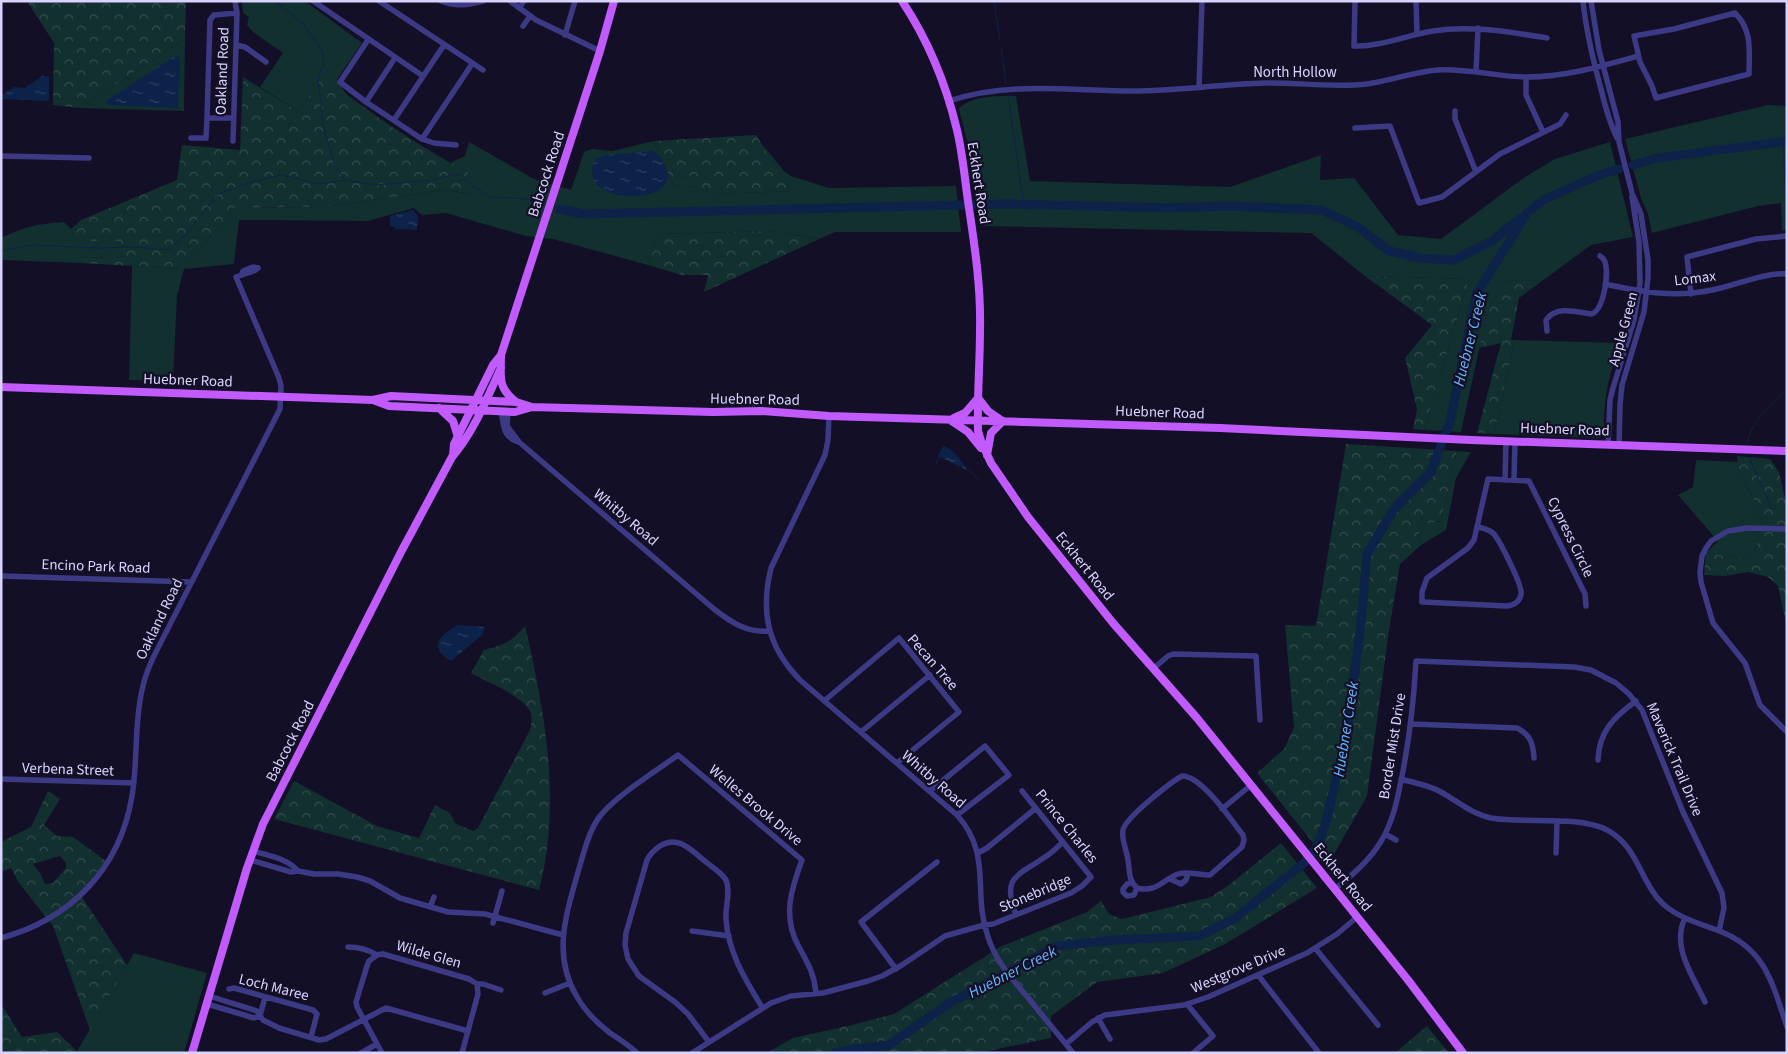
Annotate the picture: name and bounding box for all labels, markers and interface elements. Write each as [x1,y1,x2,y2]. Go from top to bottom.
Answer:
street label: Oakland Road [210,27,235,115]
street label: North Hollow [1253,62,1337,83]
street label: Babcock Road [523,129,570,220]
street label: Eckhert Road [962,140,995,226]
street label: Lomax [1673,265,1717,291]
water label: Huebner Creek [1448,289,1492,389]
street label: Apple Green [1603,289,1644,369]
street label: Huebner Road [143,368,233,393]
street label: Huebner Road [710,388,800,411]
street label: Huebner Road [1115,400,1205,425]
street label: Huebner Road [1520,417,1610,442]
street label: Whitby Road [589,484,663,551]
street label: Cypress Circle [1542,493,1599,581]
street label: Eckhert Road [1050,527,1119,605]
street label: Encino Park Road [41,554,151,579]
street label: Oakland Road [131,575,188,663]
street label: Pecan Tree [902,630,963,695]
water label: Huebner Creek [1328,679,1364,778]
street label: Border Mist Drive [1374,692,1411,801]
street label: Babcock Road [261,697,320,786]
street label: Maverick Trail Drive [1641,699,1708,819]
street label: Whitby Road [897,745,970,813]
street label: Verbena Street [22,757,114,782]
street label: Welles Brook Drive [704,760,807,851]
street label: Prince Charles [1030,785,1103,868]
street label: Eckhert Road [1308,838,1377,916]
street label: Stonebridge [996,869,1075,918]
street label: Wilde Glen [394,935,464,974]
water label: Huebner Creek [965,940,1061,1004]
street label: Westgrove Drive [1188,940,1289,999]
street label: Loch Maree [237,969,311,1006]

